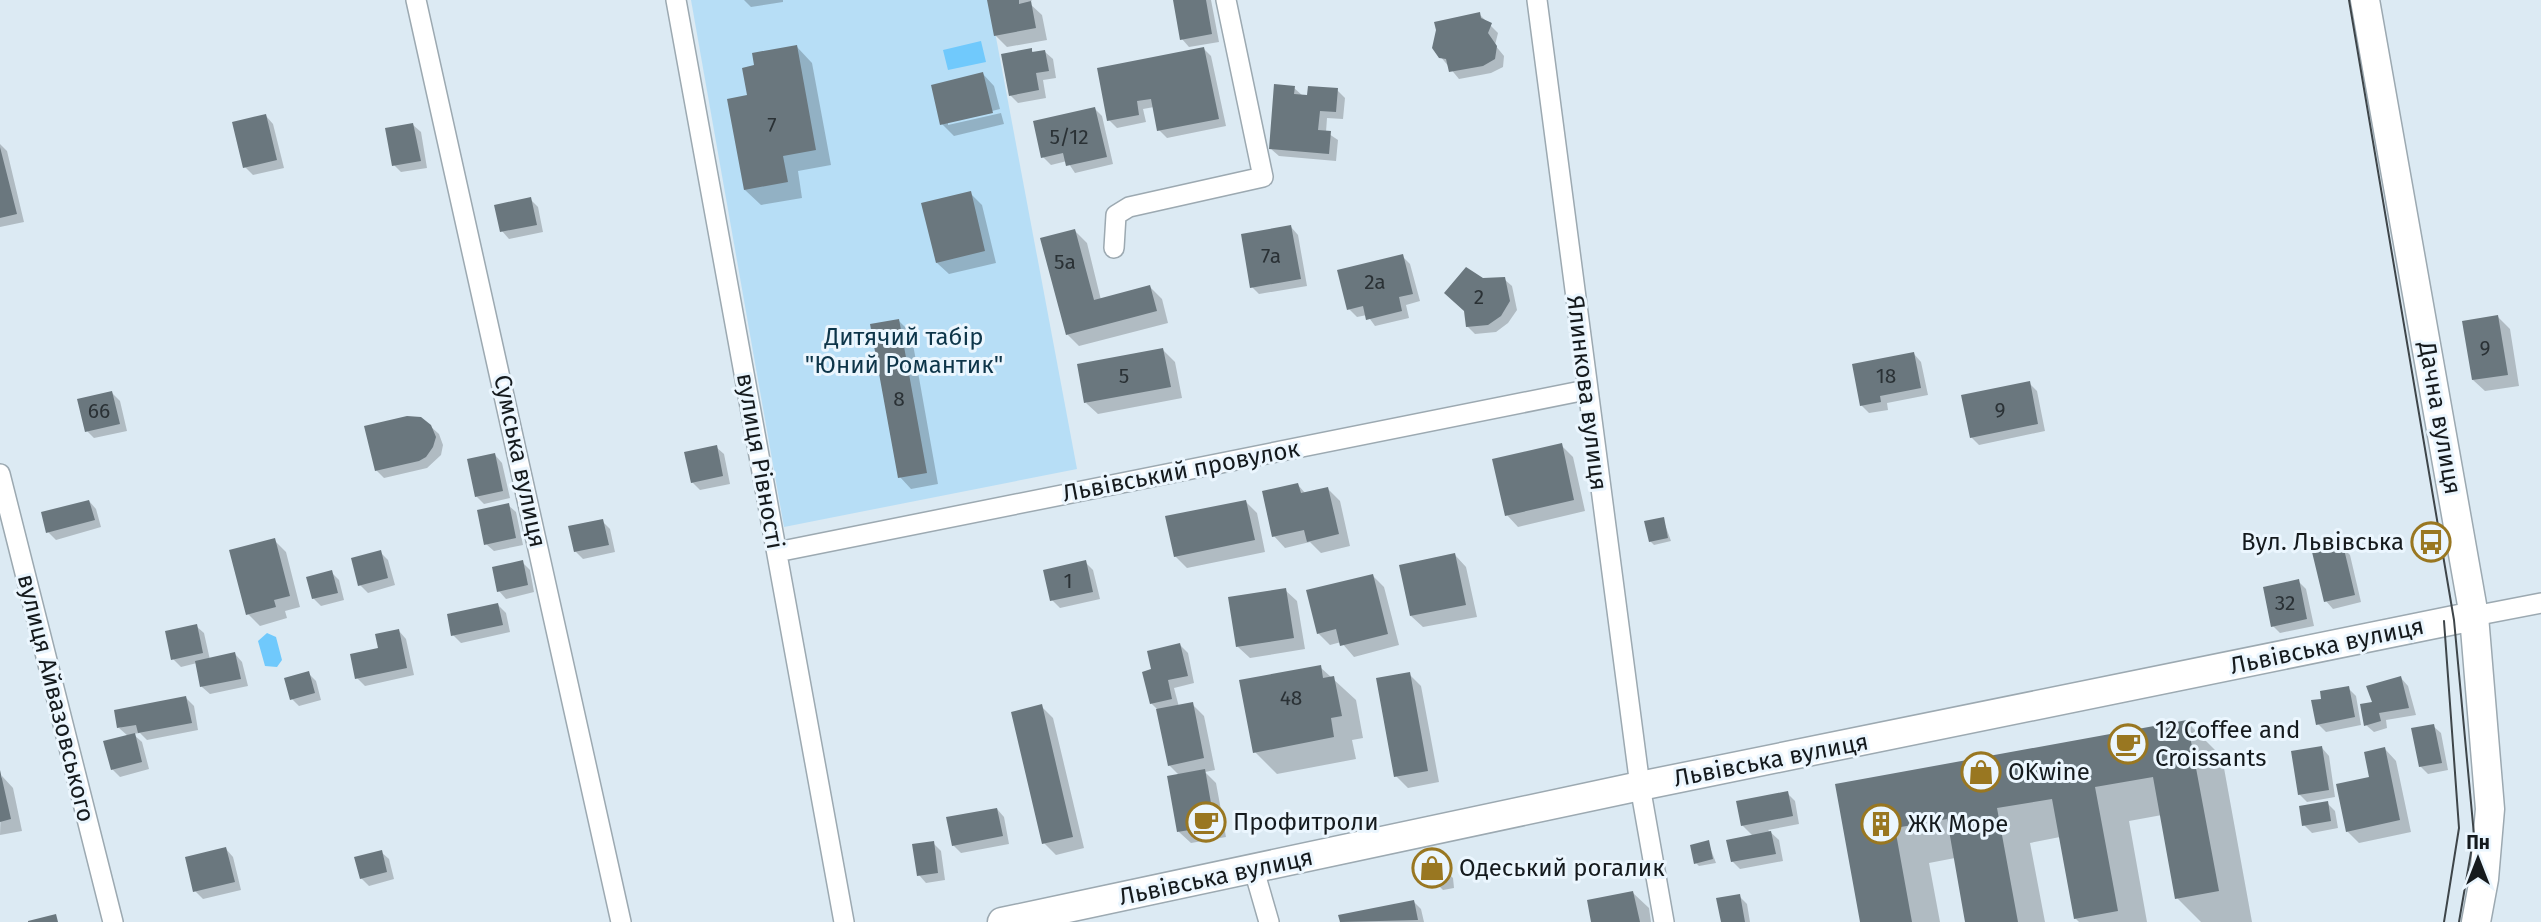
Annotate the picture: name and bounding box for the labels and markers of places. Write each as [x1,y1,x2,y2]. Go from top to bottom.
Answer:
bus stop icon: Вул. Львівська [2410,521,2452,563]
place label: Вул. Львівська [2241,528,2404,556]
place label: 12 Coffee and Croissants [2155,716,2300,772]
cafe icon: 12 Coffee and Croissants [2107,723,2149,765]
shop icon: OKwine [1960,751,2002,793]
place label: OKwine [2008,758,2090,786]
cafe icon: Профитроли [1185,801,1227,843]
building icon: ЖК Море [1860,803,1902,845]
place label: Профитроли [1233,808,1379,836]
place label: ЖК Море [1908,810,2008,838]
shop icon: Одеський рогалик [1411,847,1453,889]
place label: Одеський рогалик [1459,854,1665,882]

